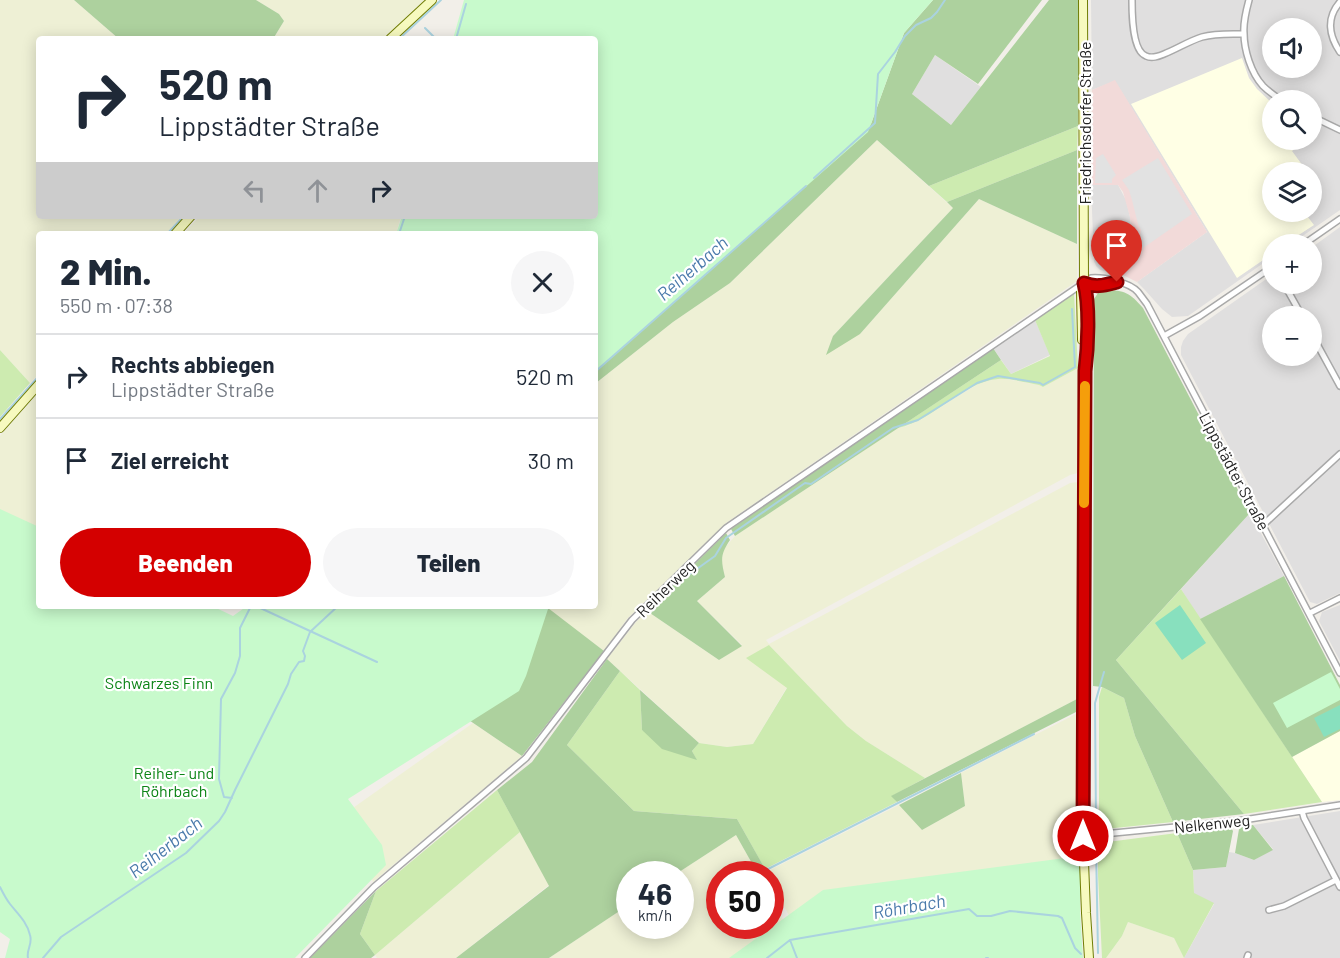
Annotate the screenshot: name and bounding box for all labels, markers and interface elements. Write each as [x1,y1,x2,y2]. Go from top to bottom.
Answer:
map controls [1262,18,1322,366]
button: sound [1262,18,1322,78]
street label: Friedrichsdorfer Straße [1075,41,1094,205]
text: 520 m [159,58,273,108]
icon: right [60,60,138,138]
button: search [1262,90,1322,150]
text: Lippstädter Straße [159,109,380,141]
button: layers [1262,162,1322,222]
icon: left [238,174,271,207]
icon: ahead [301,174,334,207]
icon: right [364,174,397,207]
pin [1091,220,1142,282]
icon: arrive [1100,229,1133,262]
water label: Reiherbach [652,231,732,305]
button: + [1262,234,1322,294]
text: 2 Min. [60,249,152,292]
button: close [511,251,574,314]
text: 550 m · 07:38 [60,293,173,317]
button: − [1262,306,1322,366]
text: Rechts abbiegen [111,351,274,377]
icon: right [60,360,93,393]
text: 520 m [516,363,574,389]
text: Lippstädter Straße [111,377,275,401]
street label: Lippstädter Straße [1196,409,1274,533]
icon: arrive [60,444,93,477]
text: Ziel erreicht [111,447,229,473]
text: 30 m [528,447,574,473]
button: Beenden [60,528,311,597]
button: Teilen [323,528,574,597]
street label: Reiherweg [632,555,698,621]
park label: Schwarzes Finn [105,673,213,692]
park label: Reiher- und Röhrbach [134,763,214,800]
position arrow [1051,804,1115,868]
street label: Nelkenweg [1173,810,1251,836]
water label: Reiherbach [124,812,206,882]
speed limit sign: 50 [706,861,784,939]
text: 46 [638,875,672,911]
water label: Röhrbach [871,889,947,923]
text: km/h [638,906,672,924]

